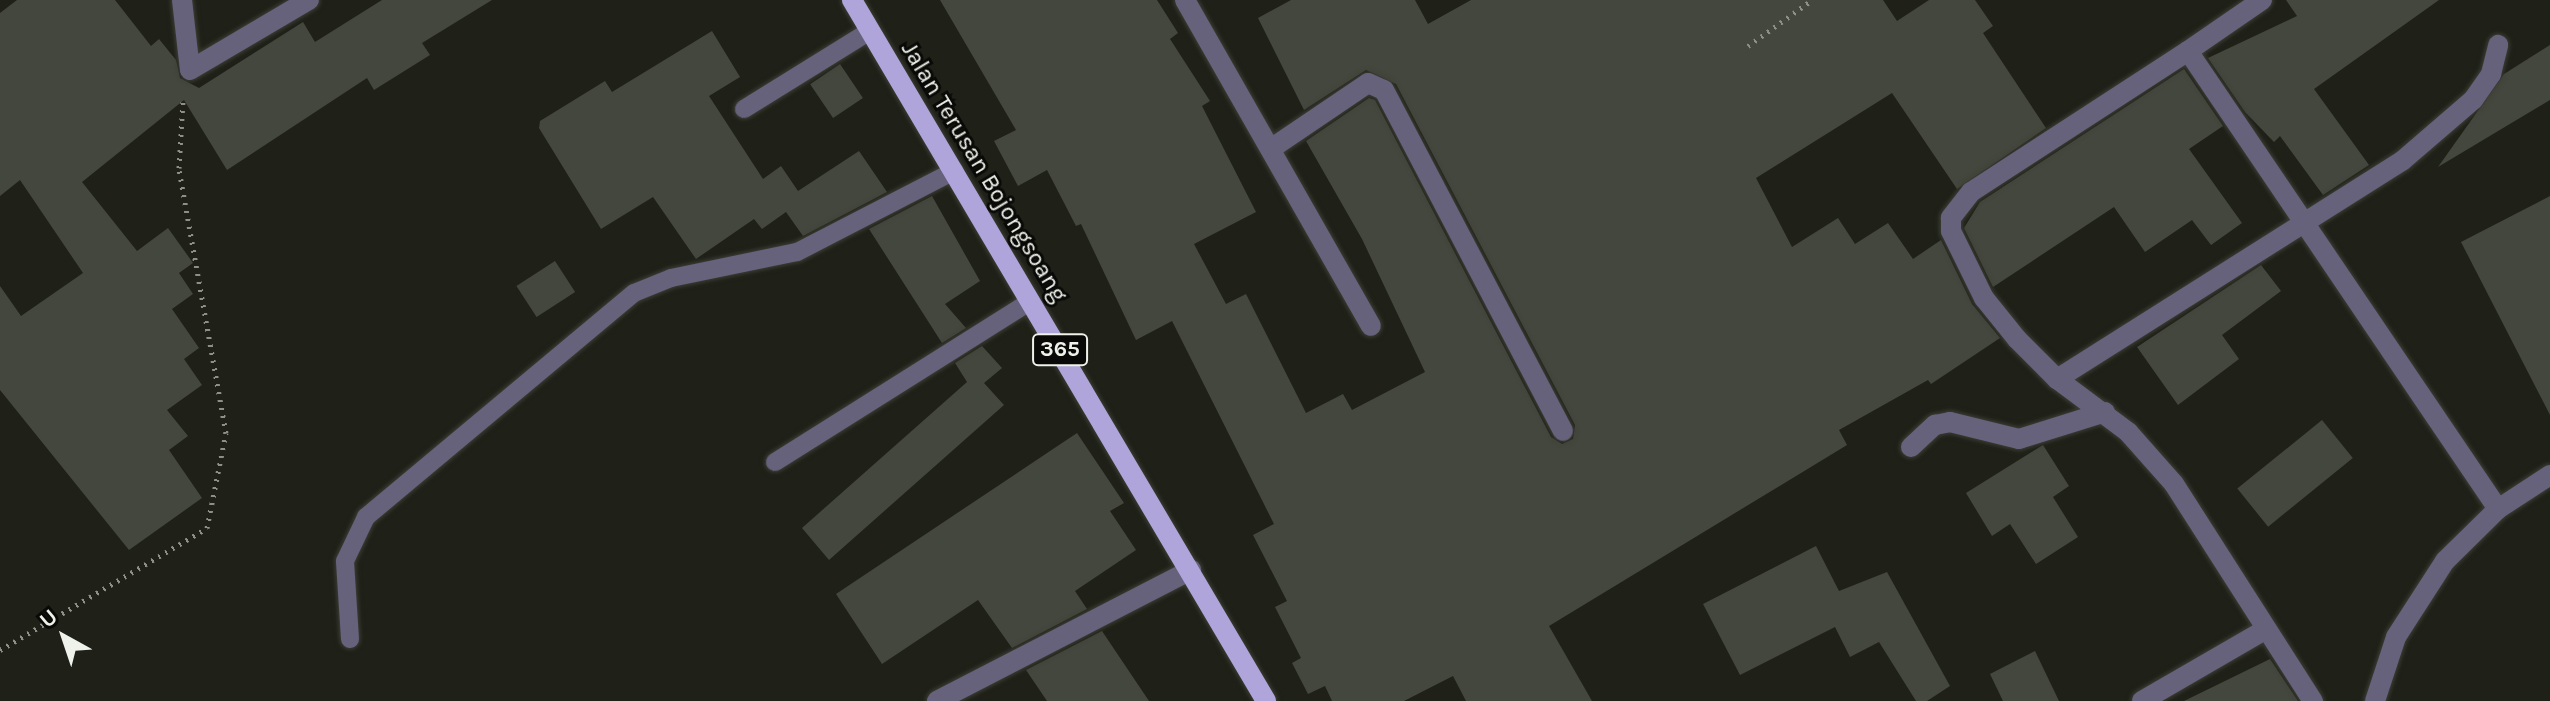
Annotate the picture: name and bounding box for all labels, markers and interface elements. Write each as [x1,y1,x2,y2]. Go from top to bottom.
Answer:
street label: Jalan Terusan Bojongsoang [895,37,1073,307]
road number: 365 [1032,332,1088,368]
north arrow [24,597,104,677]
text: U [34,604,63,633]

